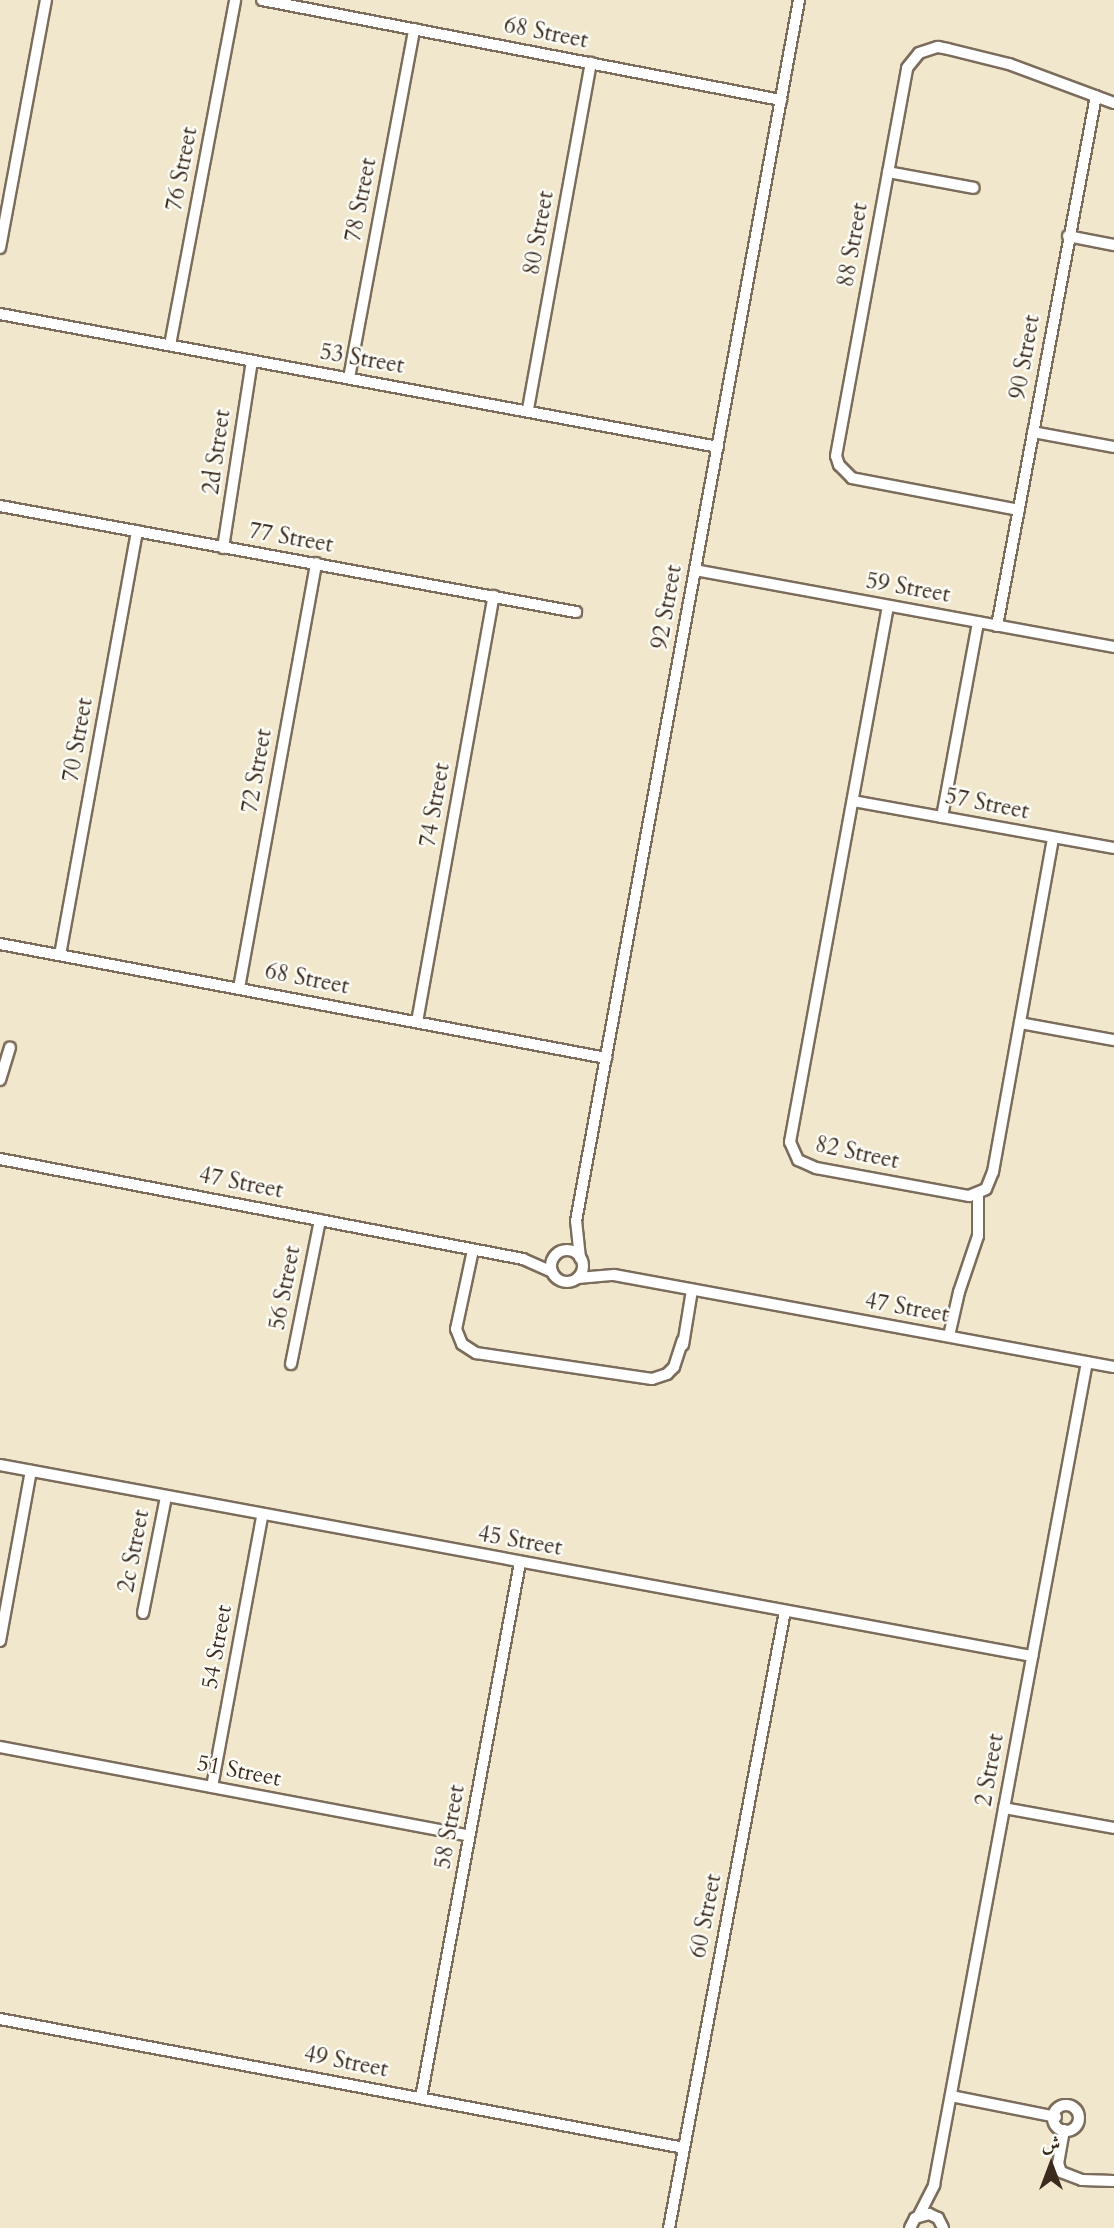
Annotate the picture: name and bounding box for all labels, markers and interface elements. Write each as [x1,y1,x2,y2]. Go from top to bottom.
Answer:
street label: 68 Street [502,11,590,55]
street label: 76 Street [160,125,204,213]
street label: 78 Street [339,156,383,244]
street label: 80 Street [518,189,560,277]
street label: 88 Street [832,201,874,289]
street label: 90 Street [1004,313,1046,401]
street label: 53 Street [318,338,406,380]
street label: 2d Street [197,408,237,496]
street label: 77 Street [247,517,335,559]
street label: 92 Street [646,563,688,651]
street label: 59 Street [864,567,952,609]
street label: 70 Street [57,696,99,784]
street label: 72 Street [236,727,278,815]
street label: 74 Street [414,761,456,849]
street label: 57 Street [943,782,1031,826]
street label: 68 Street [263,957,351,1001]
street label: 82 Street [813,1131,901,1175]
street label: 47 Street [197,1161,285,1205]
street label: 56 Street [263,1244,307,1332]
street label: 47 Street [863,1287,951,1329]
street label: 2c Street [112,1507,156,1595]
street label: 45 Street [476,1520,564,1562]
street label: 54 Street [196,1603,238,1691]
street label: 2 Street [970,1732,1010,1808]
street label: 51 Street [195,1749,283,1793]
street label: 58 Street [429,1783,471,1871]
street label: 60 Street [684,1872,728,1960]
street label: 49 Street [302,2040,390,2084]
north arrow [1016,2130,1086,2200]
text: ش [1042,2131,1060,2157]

